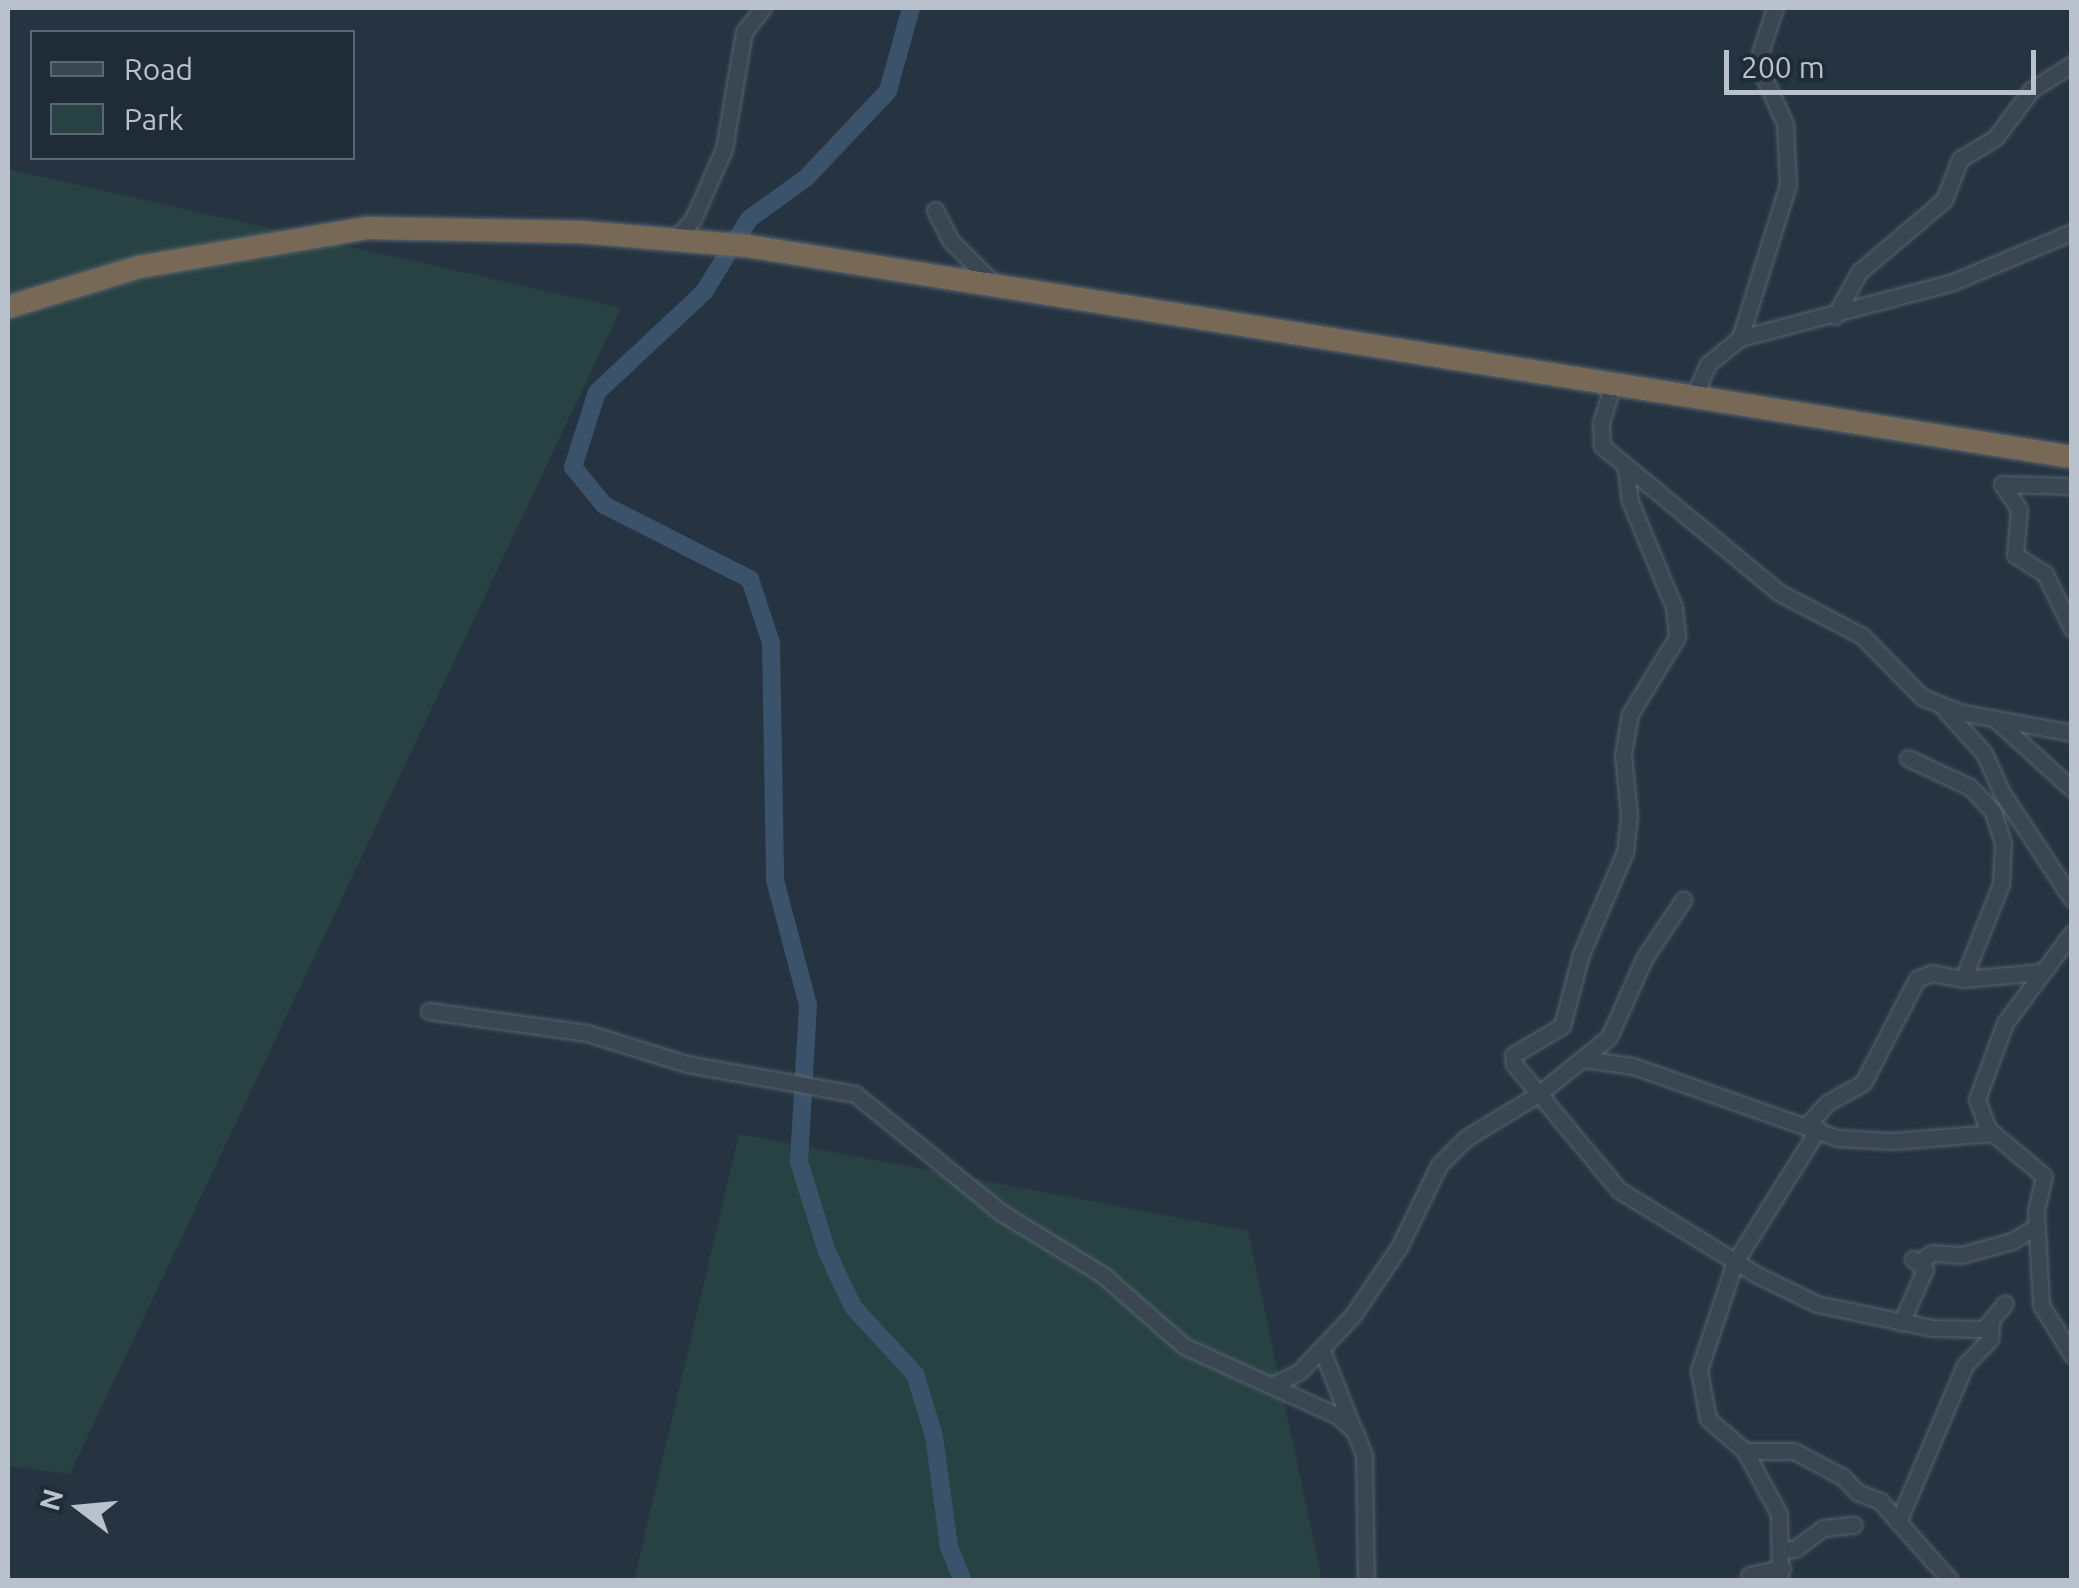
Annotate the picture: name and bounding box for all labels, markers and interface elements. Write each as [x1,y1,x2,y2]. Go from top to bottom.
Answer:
legend [30,30,355,160]
scale bar [1729,30,2042,92]
text: 200 m [1741,50,1825,84]
text: Road [124,52,193,86]
text: Park [124,102,184,136]
north arrow [30,1458,130,1558]
text: N [33,1485,68,1514]

